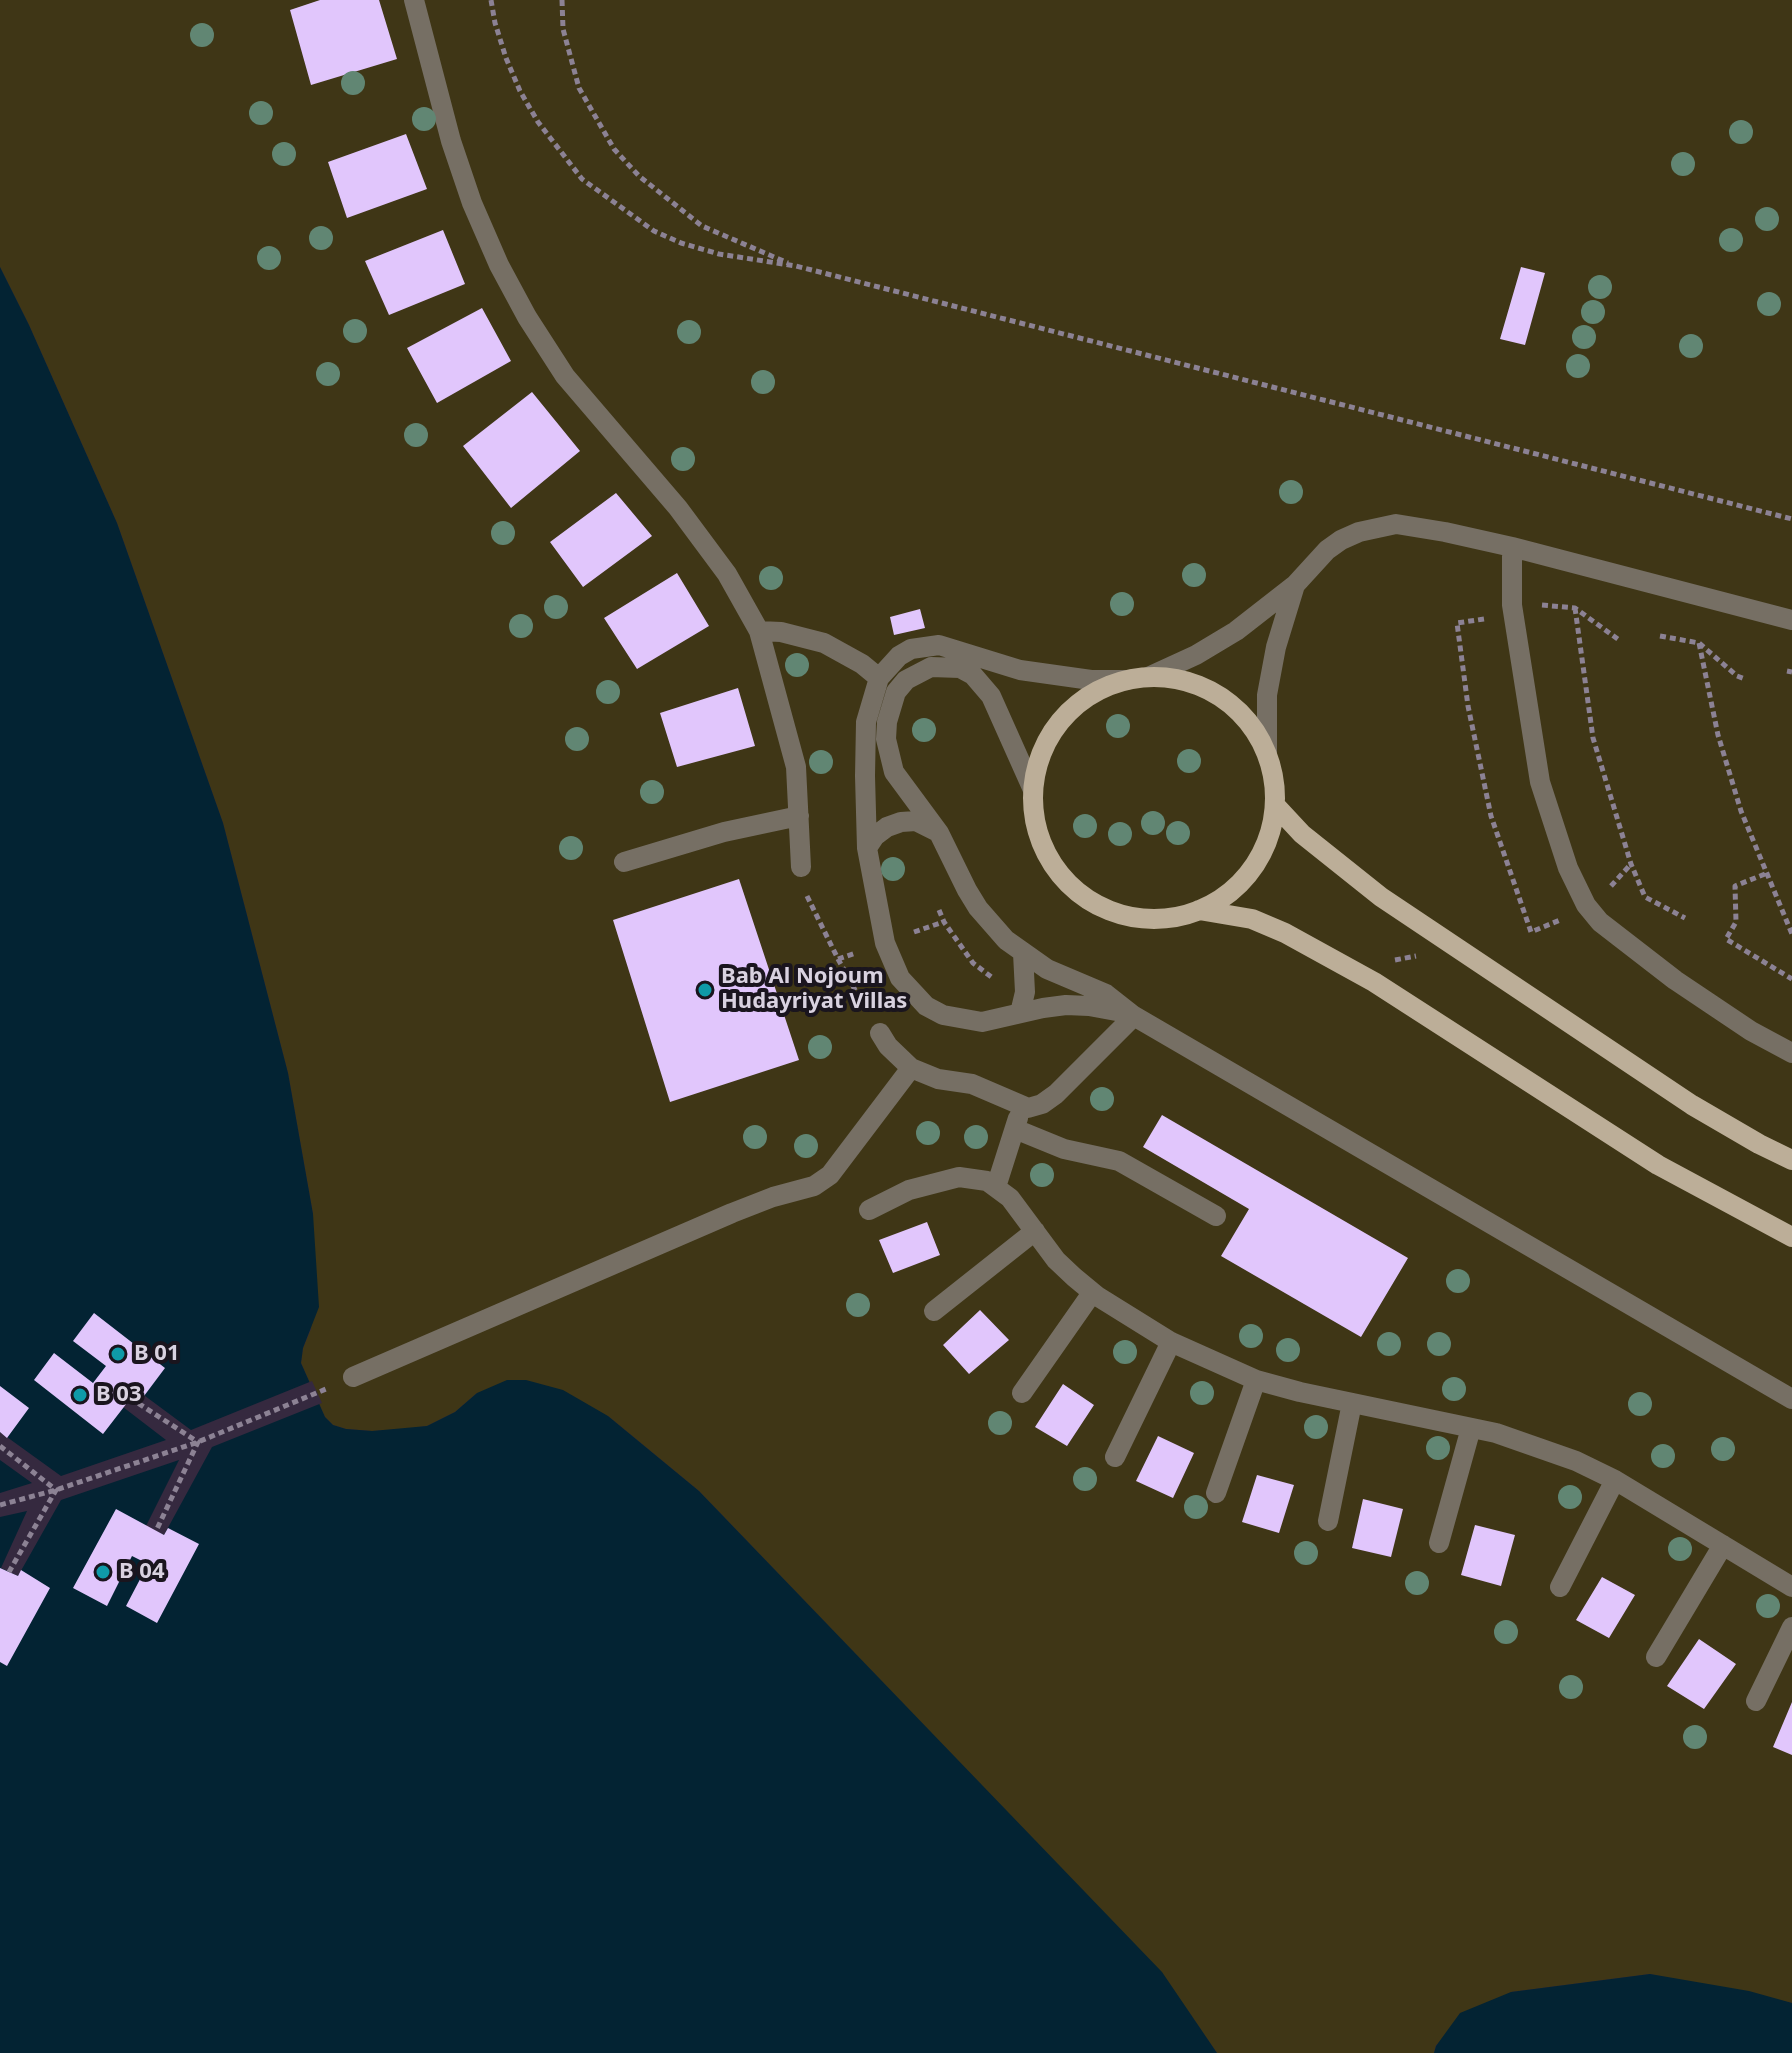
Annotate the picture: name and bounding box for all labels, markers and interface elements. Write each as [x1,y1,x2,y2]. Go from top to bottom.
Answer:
place label: Bab Al Nojoum Hudayriyat Villas [721,964,907,1016]
marker: Bab Al Nojoum Hudayriyat Villas [696,981,714,999]
place label: B 01 [134,1341,180,1367]
marker: B 01 [109,1345,127,1363]
place label: B 03 [96,1382,142,1408]
marker: B 03 [71,1386,89,1404]
place label: B 04 [119,1559,165,1585]
marker: B 04 [94,1563,112,1581]

